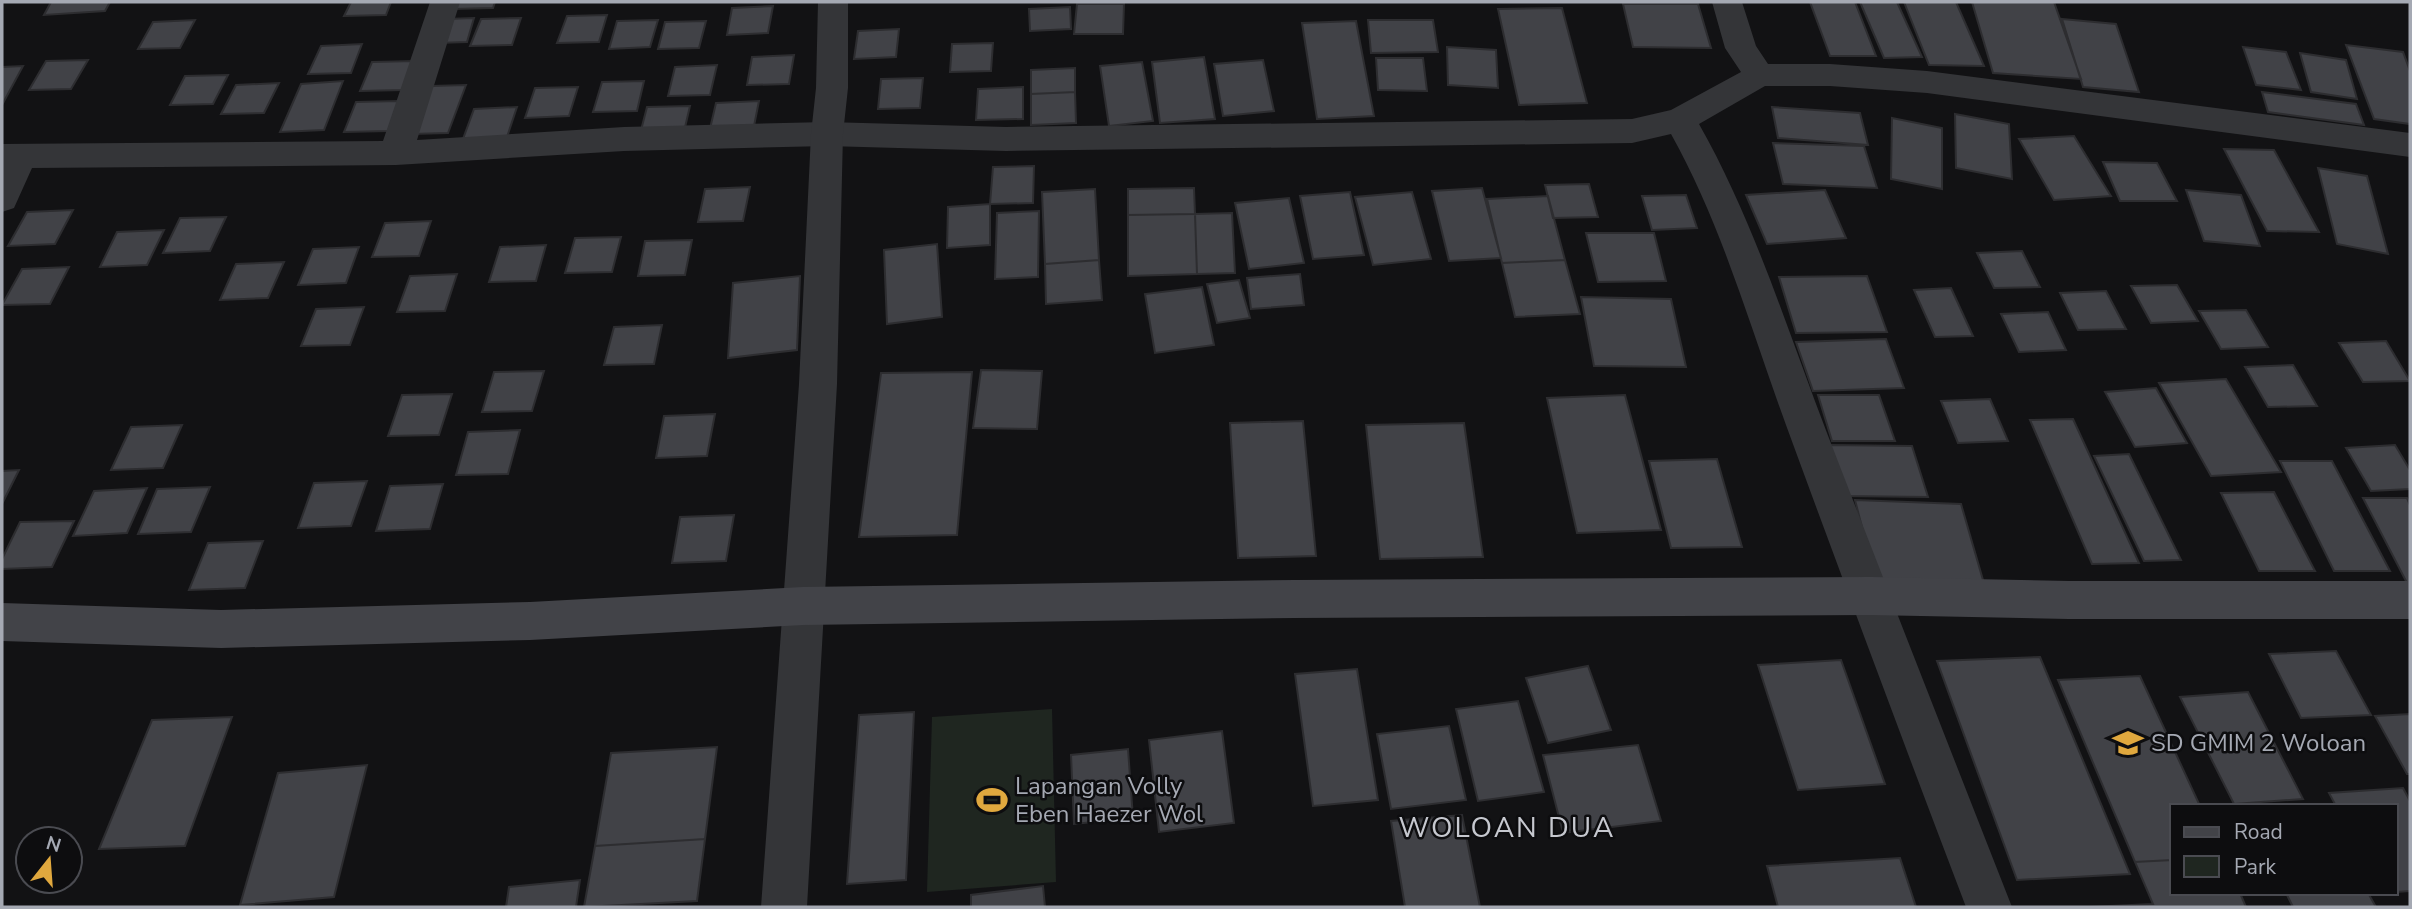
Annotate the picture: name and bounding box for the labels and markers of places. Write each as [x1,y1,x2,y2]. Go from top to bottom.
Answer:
school or university icon: SD GMIM 2 Woloan [2111,726,2145,760]
place label: SD GMIM 2 Woloan [2151,727,2366,759]
place label: Lapangan Volly Eben Haezer Wol [1015,770,1203,830]
sports icon: Lapangan Volly Eben Haezer Wol [975,783,1009,817]

